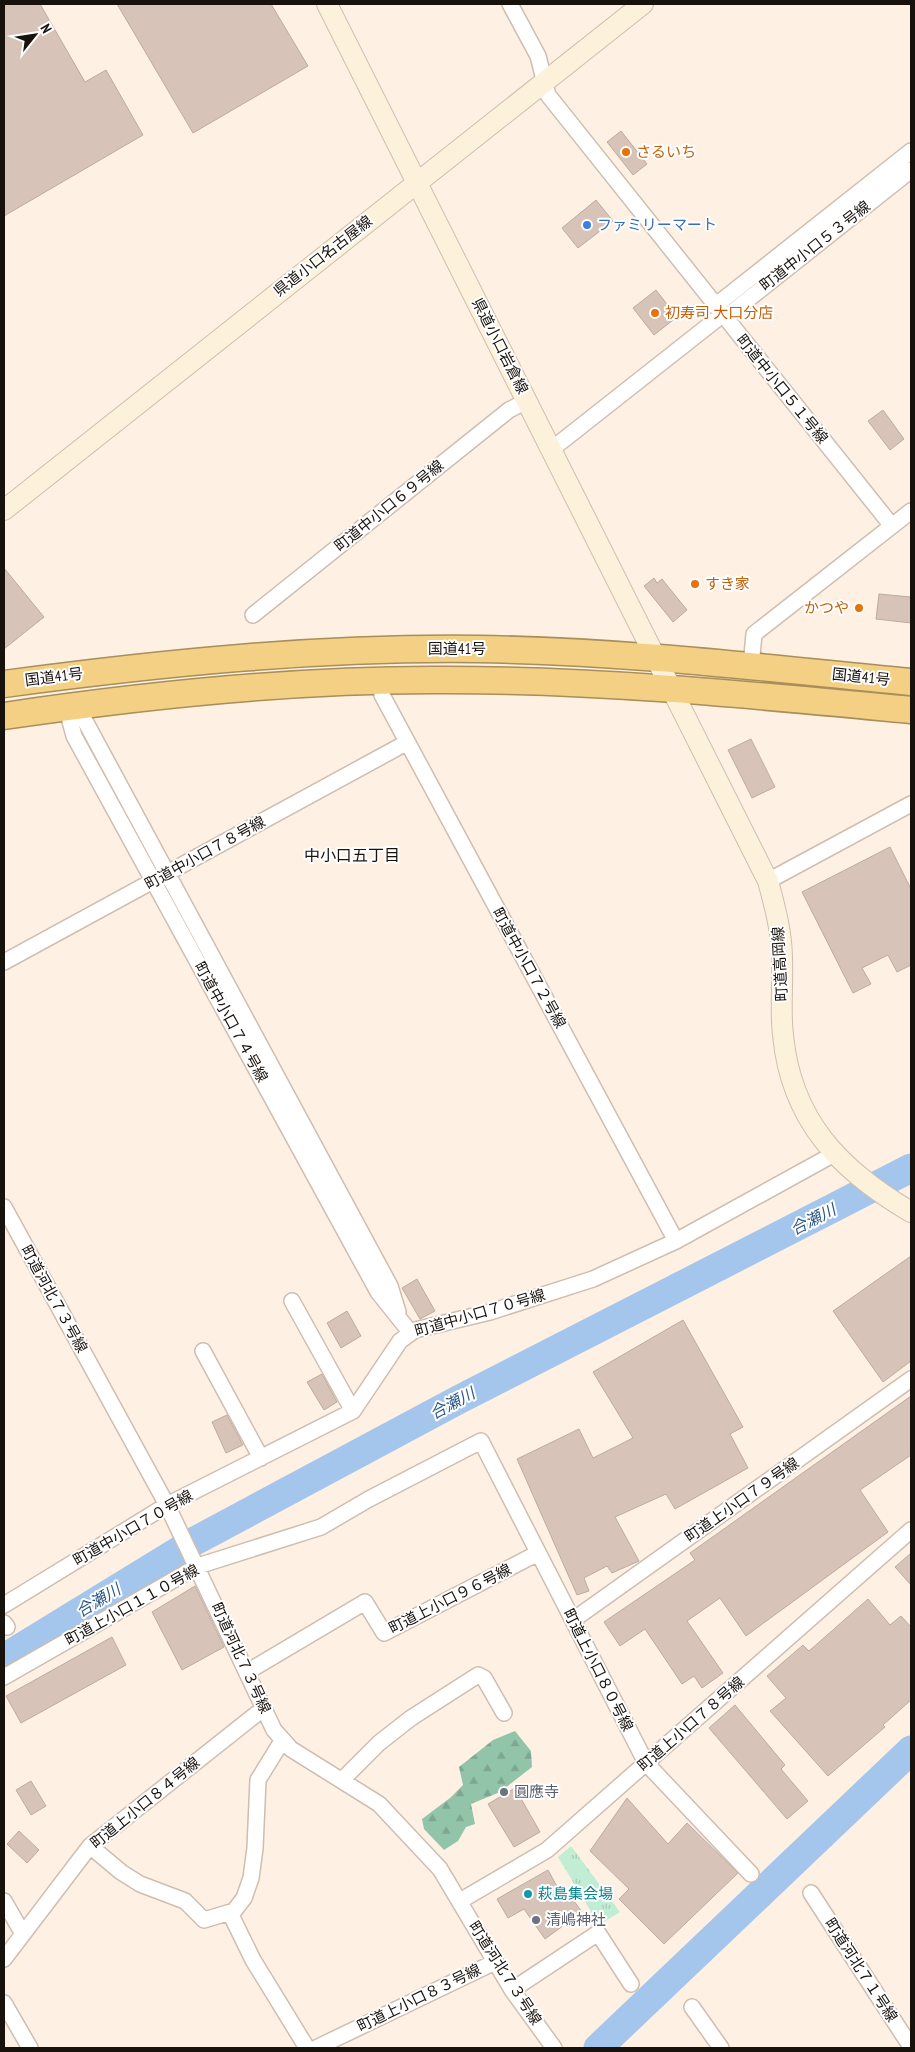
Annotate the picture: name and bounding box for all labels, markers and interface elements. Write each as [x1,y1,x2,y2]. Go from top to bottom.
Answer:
north arrow [10,10,60,60]
text: N [37,21,56,36]
place label: さるいち [636,142,696,161]
marker: さるいち [620,146,632,158]
street label: 町道中小口５３号線 [756,197,874,295]
street label: 県道小口名古屋線 [270,211,376,300]
place label: ファミリーマート [597,215,717,234]
marker: ファミリーマート [581,219,593,231]
street label: 県道小口岩倉線 [468,295,533,397]
place label: 初寿司 大口分店 [665,303,773,322]
marker: 初寿司 大口分店 [649,307,661,319]
street label: 町道中小口５１号線 [733,330,832,447]
street label: 町道中小口６９号線 [330,456,447,555]
place label: すき家 [705,574,750,593]
marker: すき家 [689,578,701,590]
place label: かつや [804,598,849,617]
marker: かつや [853,602,865,614]
street label: 国道41号 [428,639,486,658]
street label: 国道41号 [24,664,84,689]
street label: 国道41号 [831,664,891,689]
street label: 町道中小口７８号線 [141,812,268,894]
district label: 中小口五丁目 [304,845,400,865]
street label: 町道中小口７２号線 [488,904,570,1031]
street label: 町道高岡線 [768,926,791,1002]
street label: 町道中小口７４号線 [190,958,272,1085]
water label: 合瀬川 [787,1198,841,1239]
street label: 町道河北７３号線 [17,1242,92,1356]
street label: 町道中小口７０号線 [412,1285,547,1340]
water label: 合瀬川 [426,1382,480,1423]
street label: 町道上小口７９号線 [681,1453,802,1546]
street label: 町道中小口７０号線 [70,1486,196,1570]
street label: 町道上小口９６号線 [385,1559,514,1638]
street label: 町道上小口１１０号線 [62,1560,202,1649]
water label: 合瀬川 [72,1578,125,1621]
street label: 町道河北７３号線 [207,1599,275,1716]
street label: 町道上小口８０号線 [559,1605,638,1734]
street label: 町道上小口７８号線 [633,1672,748,1775]
street label: 町道上小口８４号線 [86,1753,203,1852]
place label: 圓應寺 [514,1782,559,1801]
marker: 圓應寺 [498,1786,510,1798]
place label: 萩島集会場 [538,1884,613,1903]
marker: 萩島集会場 [522,1888,534,1900]
place label: 清嶋神社 [546,1910,606,1929]
marker: 清嶋神社 [530,1914,542,1926]
street label: 町道河北７１号線 [821,1914,902,2025]
street label: 町道河北７３号線 [465,1917,546,2028]
street label: 町道上小口８３号線 [354,1959,484,2036]

